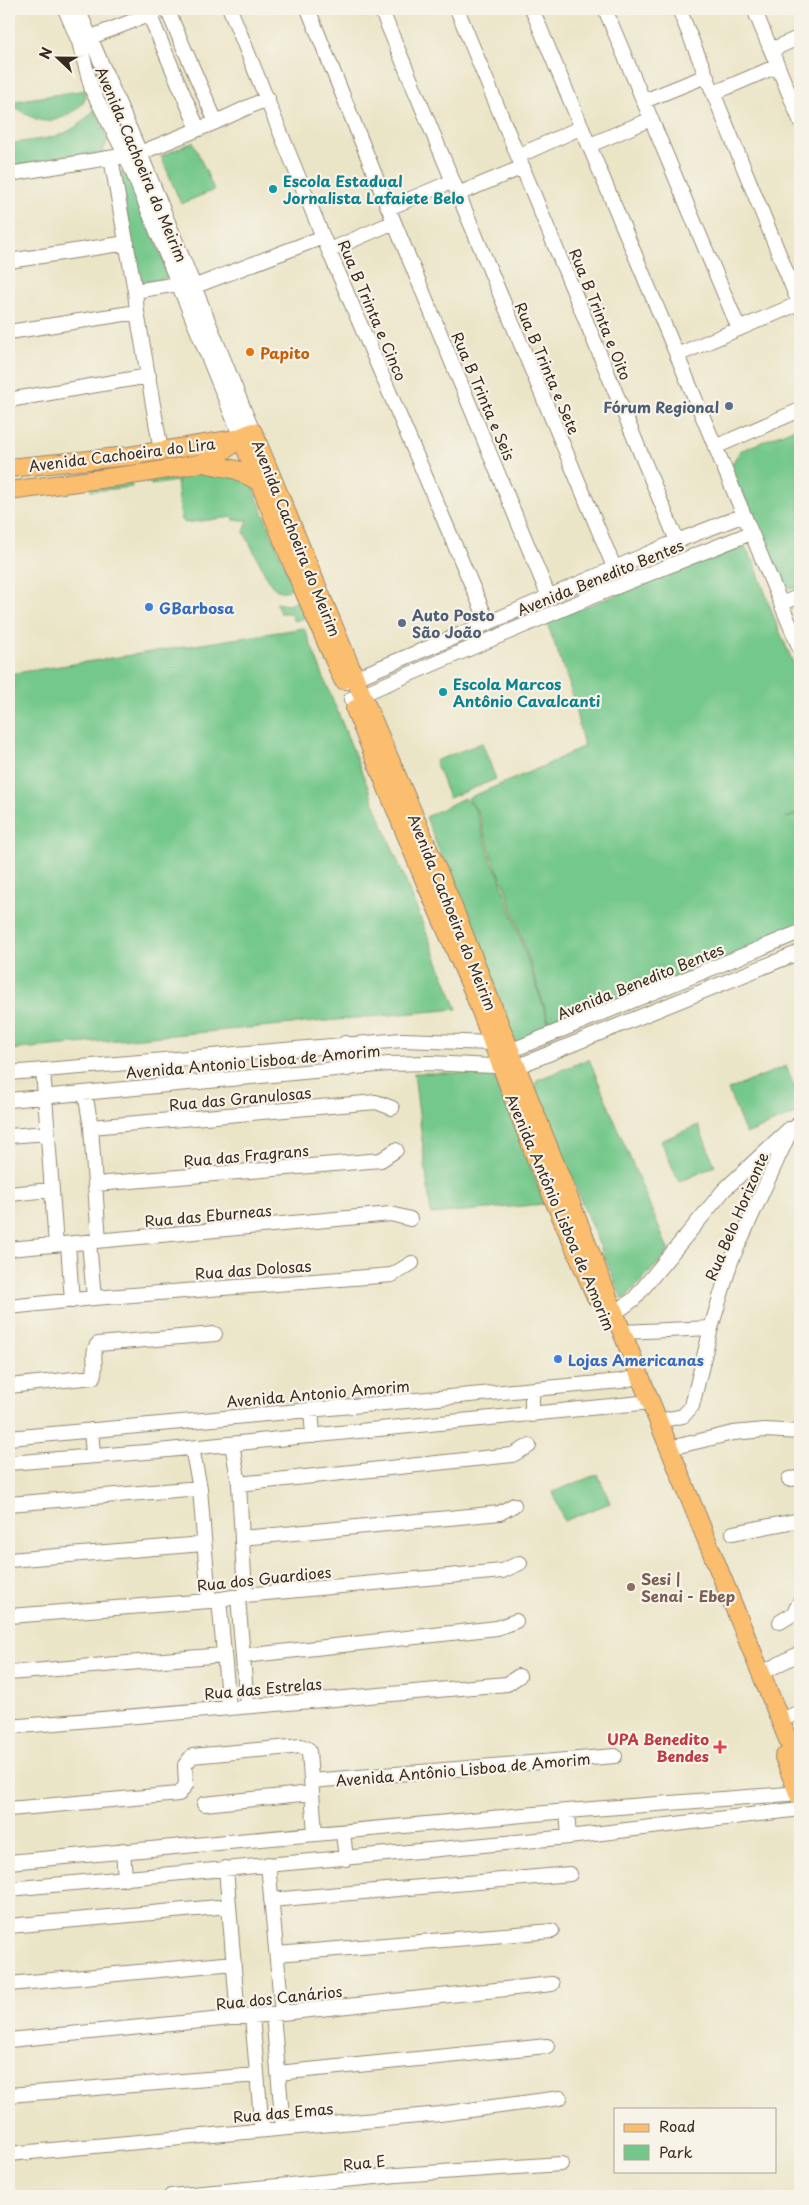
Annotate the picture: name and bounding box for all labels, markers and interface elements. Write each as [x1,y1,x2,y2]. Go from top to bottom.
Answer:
north arrow [32,32,82,82]
text: N [34,44,57,62]
street label: Avenida Cachoeira do Meirim [90,63,194,265]
place label: Escola Estadual Jornalista Lafaiete Belo [283,169,465,209]
marker: Escola Estadual Jornalista Lafaiete Belo [267,183,279,195]
street label: Rua B Trinta e Cinco [333,236,413,384]
street label: Rua B Trinta e Oito [564,245,638,383]
street label: Rua B Trinta e Sete [510,298,586,438]
street label: Rua B Trinta e Seis [446,328,522,464]
place label: Papito [260,341,310,364]
marker: Papito [244,346,256,358]
place label: Fórum Regional [603,395,719,418]
marker: Fórum Regional [723,400,735,412]
street label: Avenida Cachoeira do Lira [27,431,217,477]
street label: Avenida Cachoeira do Meirim [247,436,347,640]
street label: Avenida Benedito Bentes [513,533,687,621]
place label: GBarbosa [159,596,234,619]
marker: GBarbosa [143,601,155,613]
place label: Auto Posto São João [412,603,495,643]
marker: Auto Posto São João [396,617,408,629]
place label: Escola Marcos Antônio Cavalcanti [453,672,601,712]
marker: Escola Marcos Antônio Cavalcanti [437,686,449,698]
street label: Avenida Cachoeira do Meirim [403,810,503,1014]
street label: Avenida Benedito Bentes [553,937,727,1025]
street label: Avenida Antonio Lisboa de Amorim [125,1038,381,1084]
street label: Rua das Granulosas [168,1080,312,1116]
street label: Avenida Antônio Lisboa de Amorim [501,1090,621,1334]
street label: Rua das Fragrans [182,1138,310,1172]
street label: Rua Belo Horizonte [699,1148,773,1284]
street label: Rua das Eburneas [143,1198,273,1232]
street label: Rua das Dolosas [194,1253,312,1285]
place label: Lojas Americanas [568,1348,704,1371]
marker: Lojas Americanas [552,1353,564,1365]
street label: Avenida Antonio Amorim [225,1374,411,1412]
street label: Rua dos Guardioes [196,1559,332,1596]
place label: Sesi | Senai - Ebep [641,1567,735,1607]
marker: Sesi | Senai - Ebep [625,1581,637,1593]
street label: Rua das Estrelas [203,1671,323,1705]
place label: UPA Benedito Bendes [607,1727,709,1767]
marker: UPA Benedito Bendes [713,1740,727,1754]
street label: Avenida Antônio Lisboa de Amorim [335,1746,591,1792]
street label: Rua dos Canários [215,1979,344,2015]
street label: Rua das Emas [232,2096,334,2128]
legend [614,2108,776,2172]
text: Road [659,2114,695,2137]
text: Park [659,2140,693,2163]
street label: Rua E [342,2148,386,2176]

